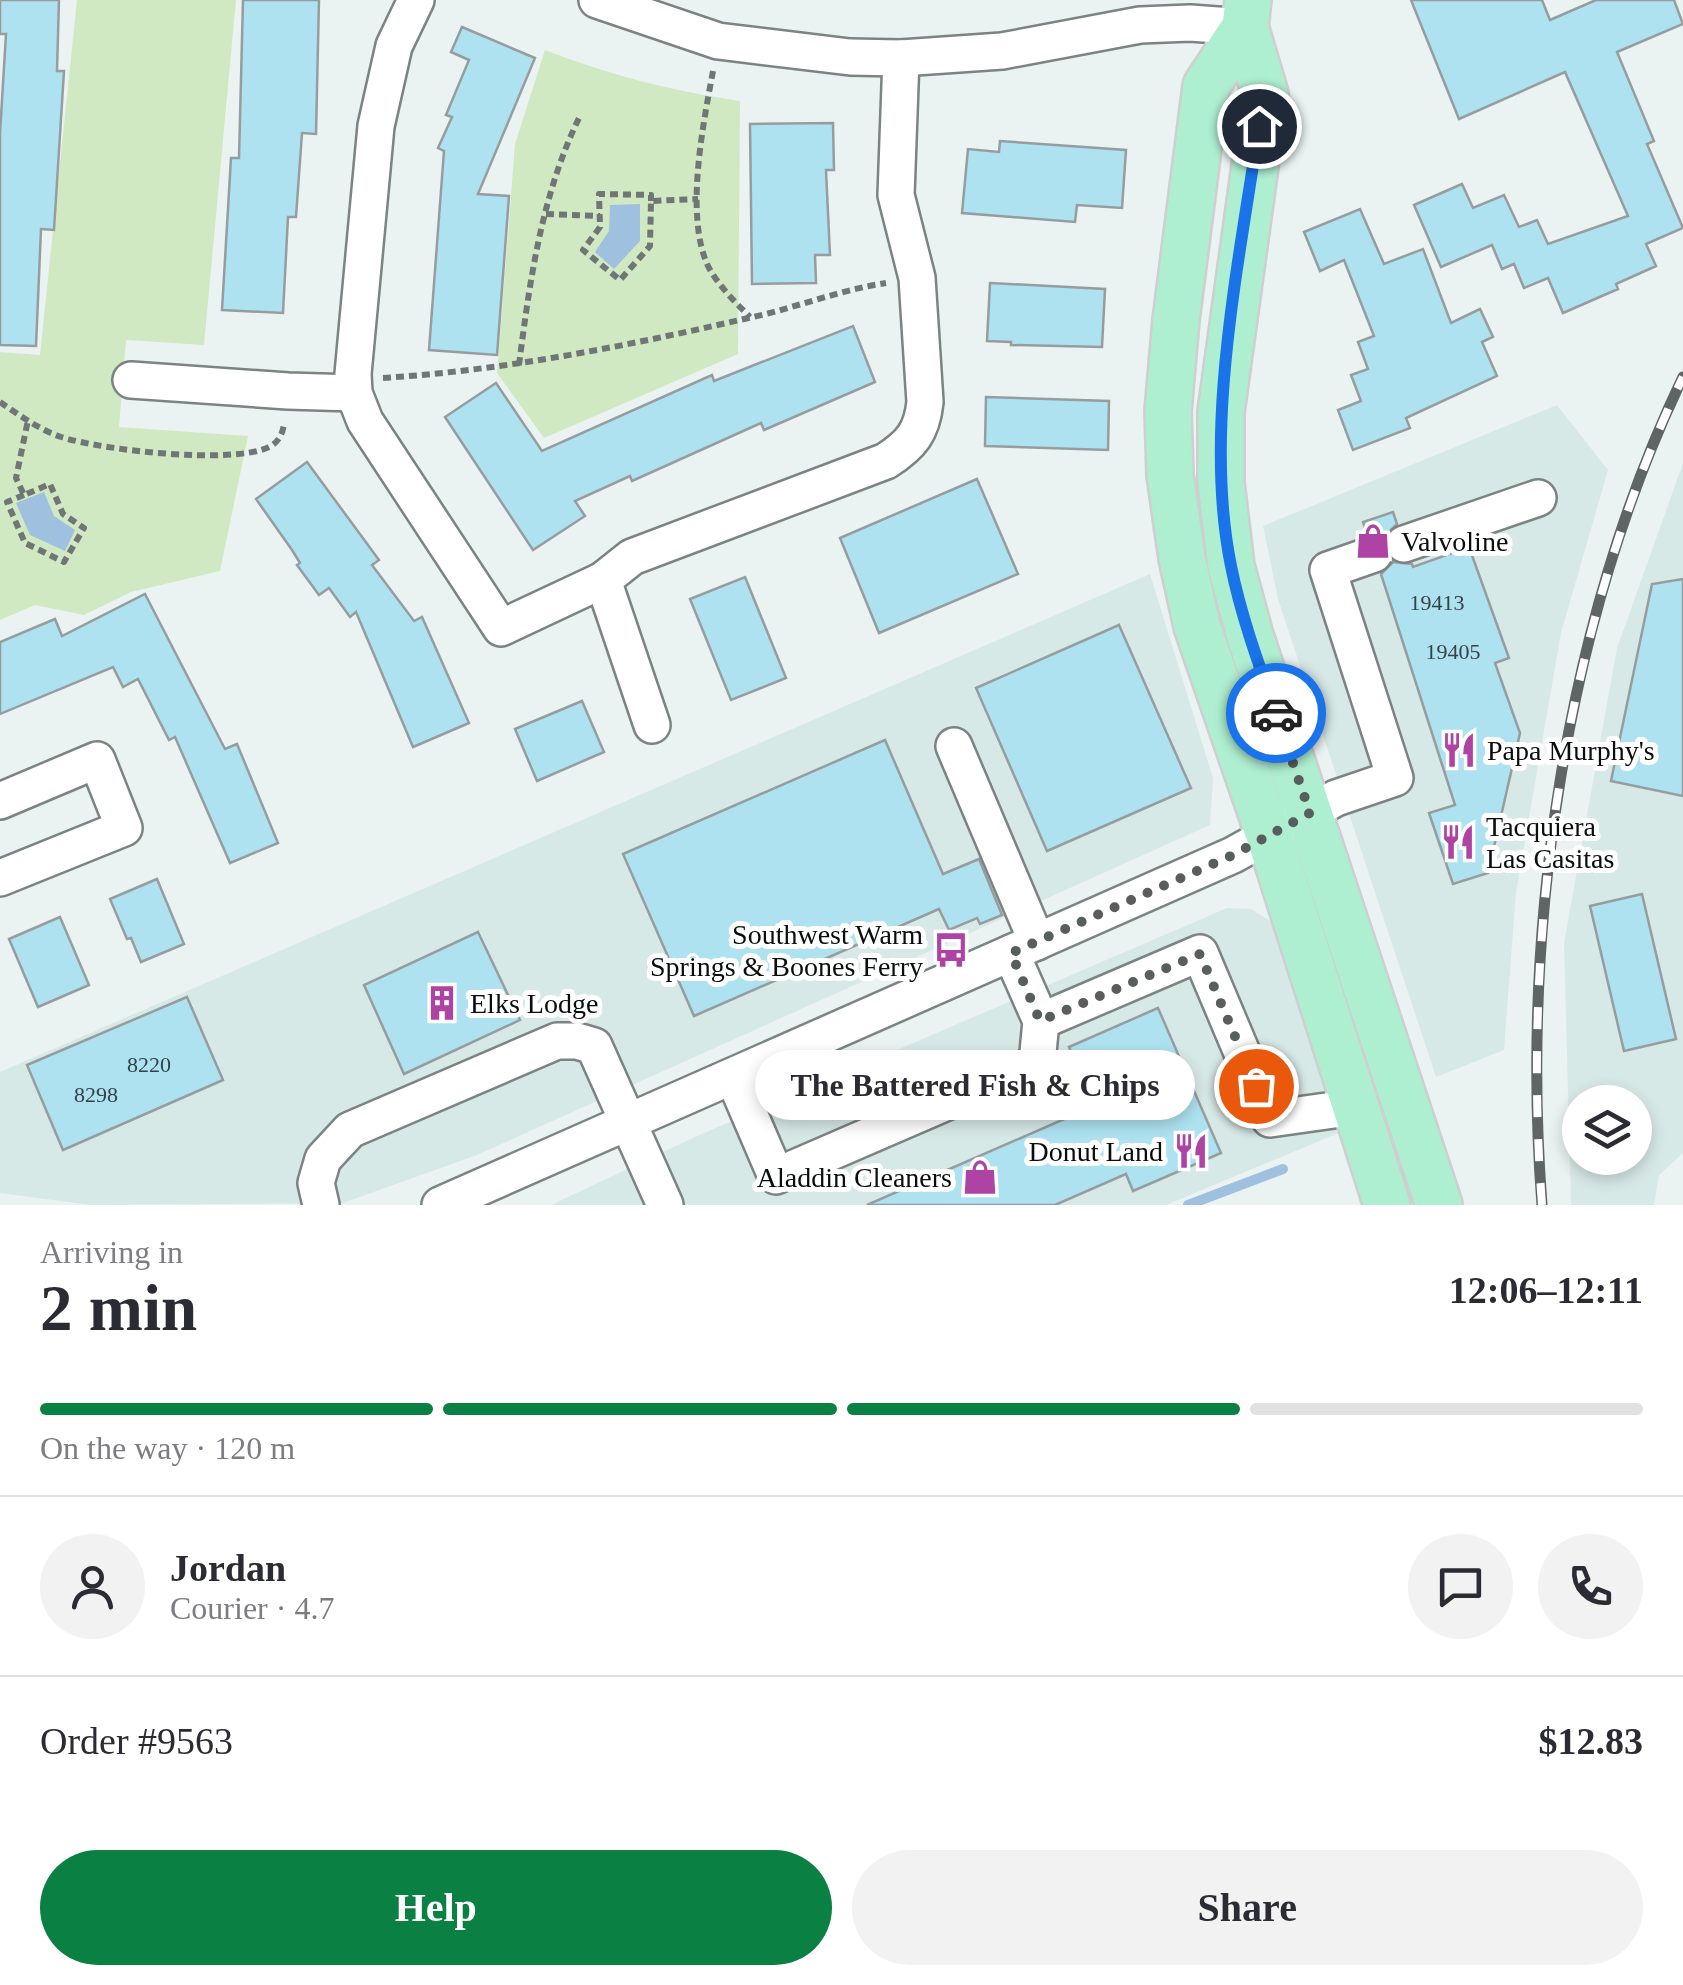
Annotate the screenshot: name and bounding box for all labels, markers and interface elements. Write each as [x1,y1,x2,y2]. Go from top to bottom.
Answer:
pin [1217,84,1302,169]
icon: home [1232,99,1287,154]
shop icon: Valvoline [1354,522,1392,560]
place label: Valvoline [1401,526,1508,557]
house number: 19413 [1410,590,1465,615]
house number: 19405 [1426,639,1481,664]
courier [1226,663,1326,763]
icon: car [1249,686,1304,741]
restaurant icon: Papa Murphy's [1440,731,1478,769]
place label: Papa Murphy's [1487,735,1655,766]
place label: Tacquiera Las Casitas [1486,811,1614,874]
restaurant icon: Tacquiera Las Casitas [1439,823,1477,861]
place label: Southwest Warm Springs & Boones Ferry [650,919,923,982]
bus stop icon: Southwest Warm Springs & Boones Ferry [932,931,970,969]
building icon: Elks Lodge [423,984,461,1022]
place label: Elks Lodge [470,988,598,1019]
pin [1214,1044,1299,1129]
callout: The Battered Fish & Chips [756,1051,1196,1121]
house number: 8220 [127,1052,171,1077]
icon: bag [1229,1059,1284,1114]
text: The Battered Fish & Chips [790,1067,1160,1103]
house number: 8298 [74,1082,118,1107]
map controls [1562,1085,1652,1175]
button: layers [1562,1085,1652,1175]
restaurant icon: Donut Land [1172,1132,1210,1170]
place label: Donut Land [1028,1136,1163,1167]
shop icon: Aladdin Cleaners [961,1158,999,1196]
place label: Aladdin Cleaners [757,1162,952,1193]
text: Arriving in [40,1234,183,1270]
text: 12:06–12:11 [1449,1269,1643,1311]
text: 2 min [40,1272,197,1344]
text: On the way · 120 m [40,1430,295,1466]
button: person [40,1534,145,1639]
button: chat [1408,1534,1513,1639]
button: phone [1538,1534,1643,1639]
text: Jordan [170,1547,286,1589]
text: Courier · 4.7 [170,1590,334,1626]
text: Order #9563 [40,1720,233,1762]
text: $12.83 [1539,1720,1643,1762]
button: Help [40,1850,832,1965]
button: Share [852,1850,1643,1965]

